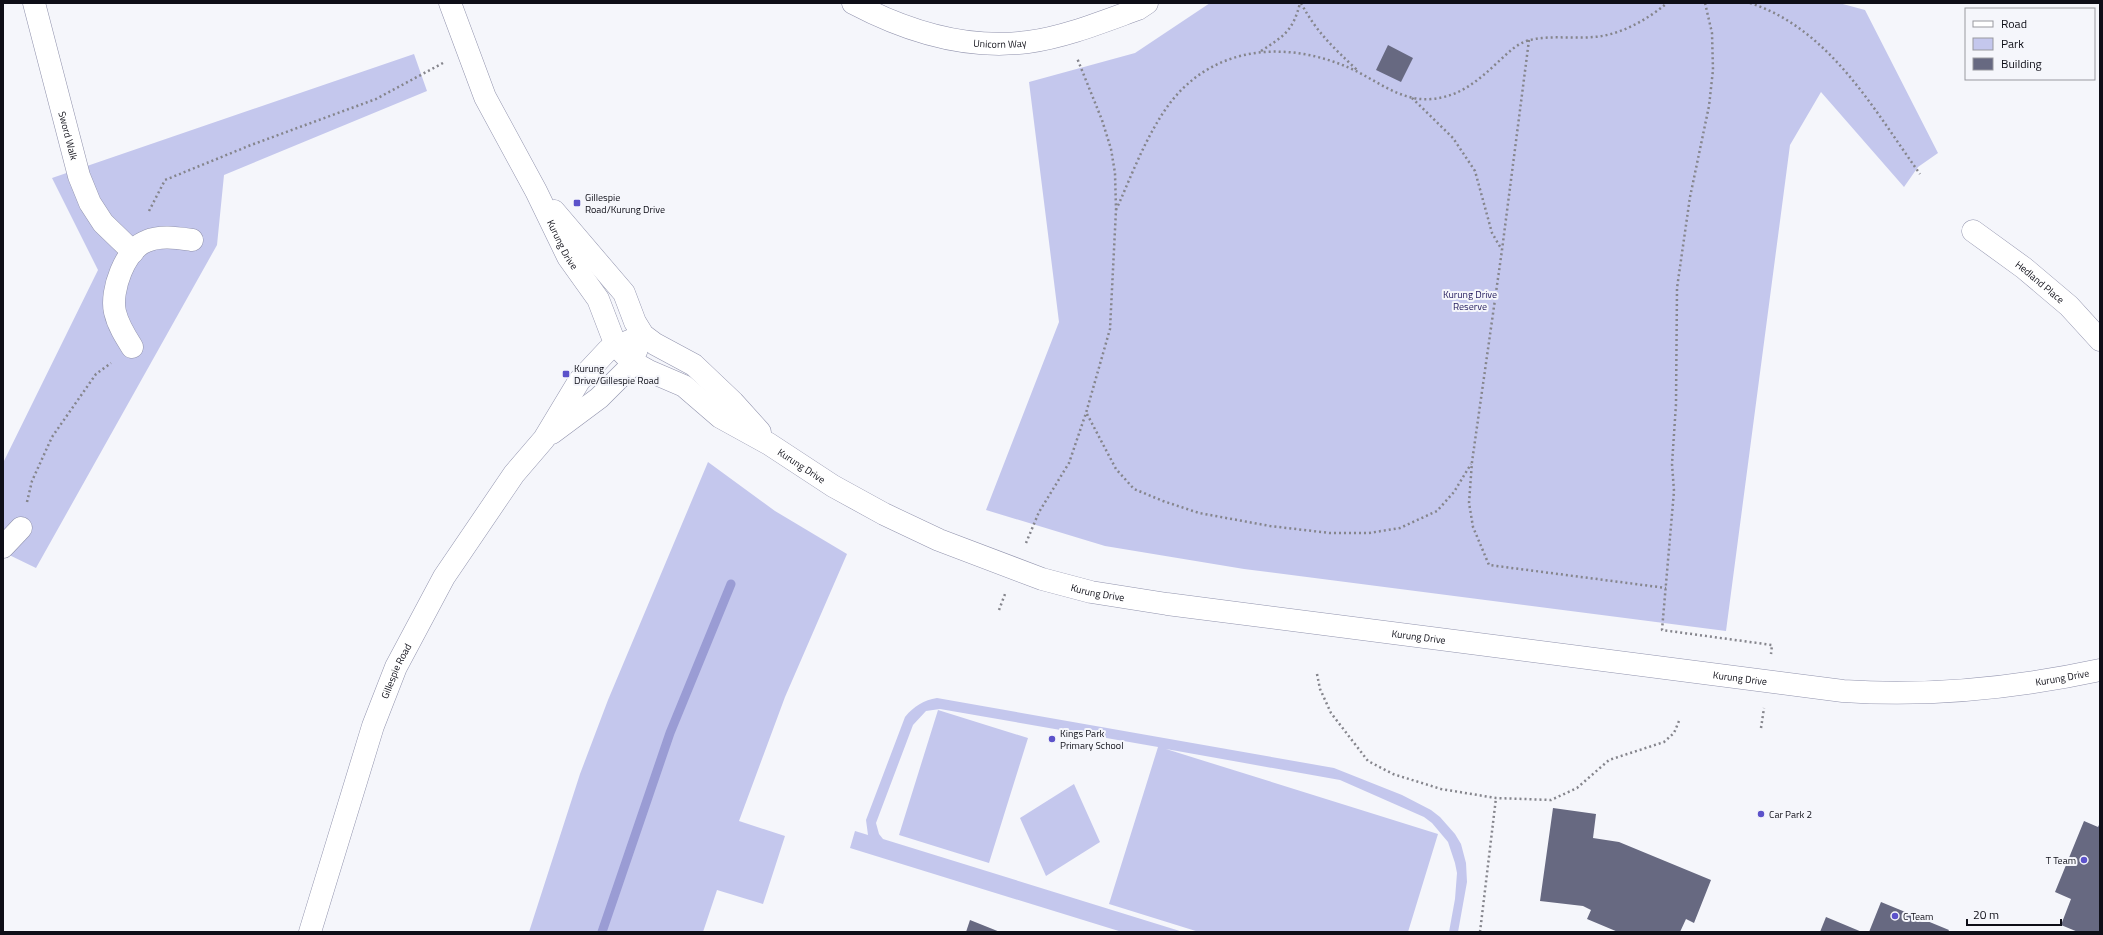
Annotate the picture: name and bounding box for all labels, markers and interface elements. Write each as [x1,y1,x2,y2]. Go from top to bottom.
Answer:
legend [1965,8,2095,80]
text: Road [2001,14,2027,33]
text: Park [2001,34,2024,53]
street label: Unicorn Way [973,35,1027,51]
text: Building [2001,54,2042,73]
street label: Sword Walk [55,110,82,162]
place label: Gillespie Road/Kurung Drive [585,190,665,217]
marker: Gillespie Road/Kurung Drive [572,198,582,208]
street label: Kurung Drive [543,217,582,272]
street label: Hedland Place [2012,257,2068,307]
park label: Kurung Drive Reserve [1443,287,1497,314]
place label: Kurung Drive/Gillespie Road [574,361,659,388]
marker: Kurung Drive/Gillespie Road [561,369,571,379]
street label: Kurung Drive [775,444,829,487]
street label: Kurung Drive [1069,580,1126,605]
street label: Kurung Drive [1391,625,1447,647]
street label: Gillespie Road [377,641,415,701]
street label: Kurung Drive [2034,665,2090,689]
street label: Kurung Drive [1712,667,1768,689]
place label: Kings Park Primary School [1060,726,1123,753]
marker: Kings Park Primary School [1047,734,1057,744]
place label: Car Park 2 [1769,807,1812,822]
marker: Car Park 2 [1756,809,1766,819]
place label: T Team [2046,853,2076,868]
marker: T Team [2079,855,2089,865]
scale bar [1967,901,2061,927]
text: 20 m [1973,905,1999,924]
place label: C Team [1903,909,1933,924]
marker: C Team [1890,911,1900,921]

